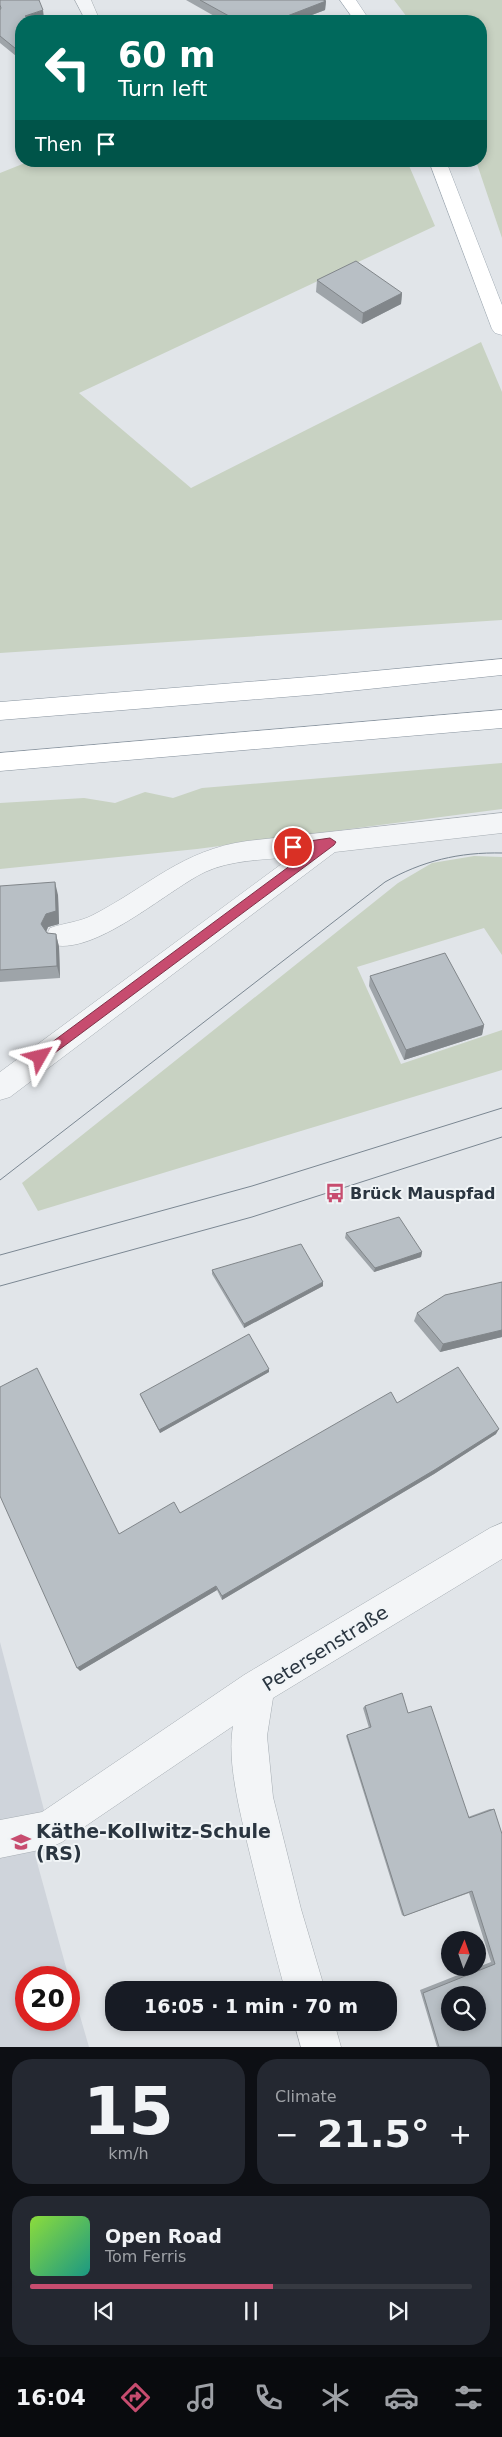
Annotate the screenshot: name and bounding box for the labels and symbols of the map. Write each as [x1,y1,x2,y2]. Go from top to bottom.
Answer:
pin [272,826,314,868]
position arrow [13,1030,65,1082]
bus stop icon: Brück Mauspfad [324,1182,346,1204]
place label: Brück Mauspfad [350,1184,495,1203]
street label: Petersenstraße [258,1601,392,1695]
place label: Käthe-Kollwitz-Schule (RS) [36,1820,271,1864]
school or university icon: Käthe-Kollwitz-Schule (RS) [10,1831,32,1853]
north arrow [441,1931,486,1976]
speed limit sign: 20 [15,1966,80,2031]

